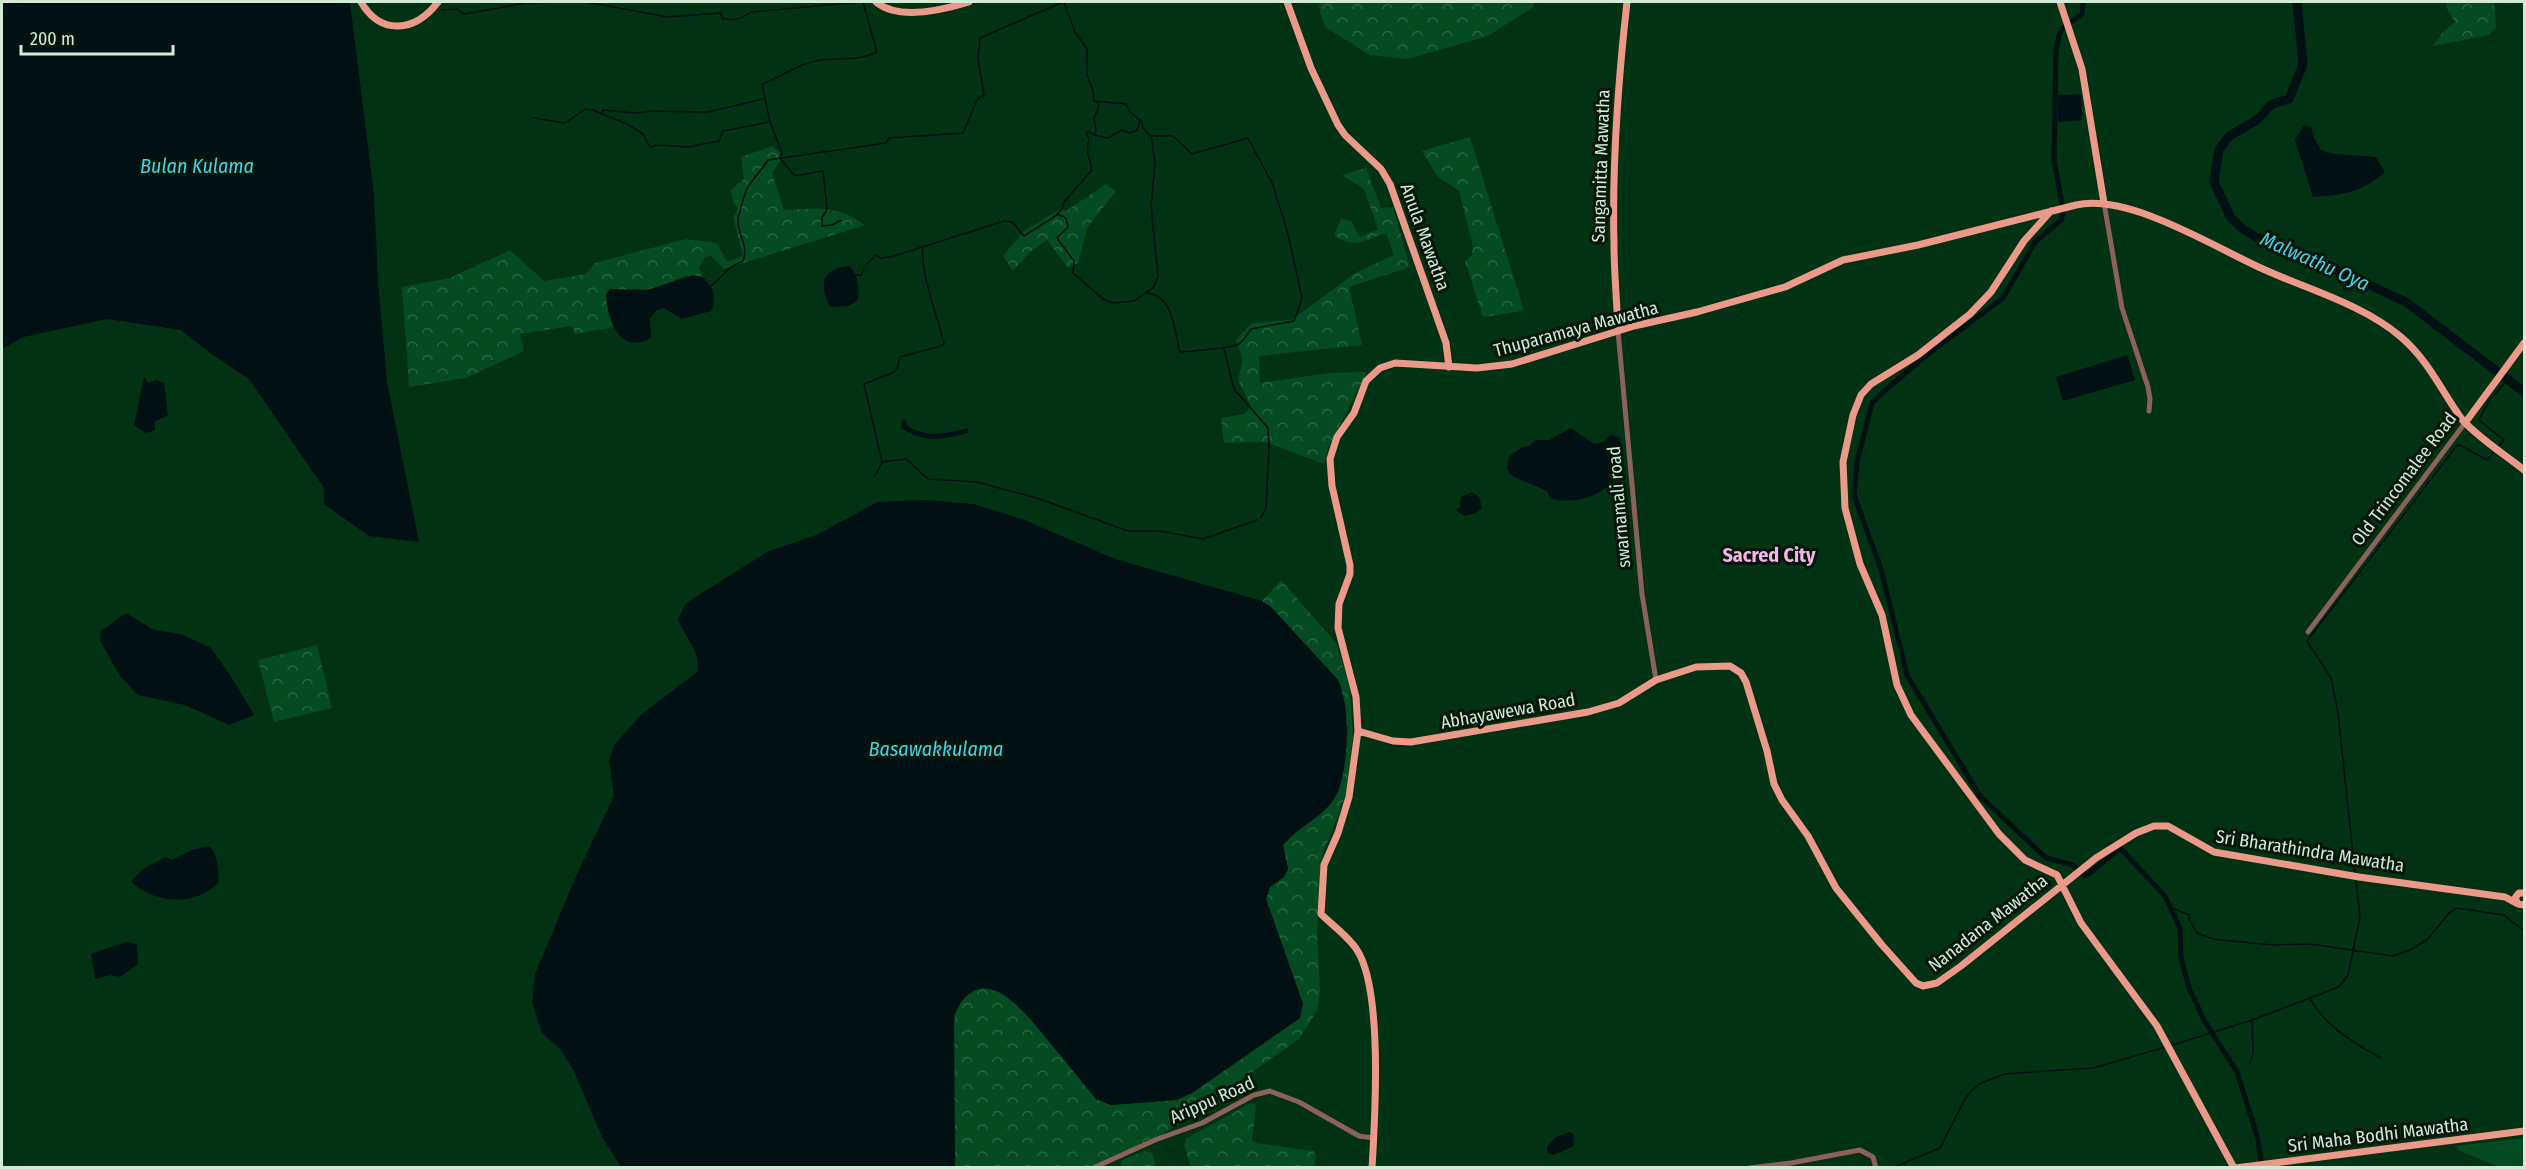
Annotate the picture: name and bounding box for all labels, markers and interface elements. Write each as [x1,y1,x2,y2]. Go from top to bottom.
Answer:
scale bar [21,18,172,56]
text: 200 m [30,28,75,50]
street label: Sangamitta Mawatha [1587,89,1615,243]
water label: Bulan Kulama [140,154,254,178]
street label: Anula Mawatha [1395,181,1455,294]
water label: Malwathu Oya [2257,226,2373,296]
street label: Thuparamaya Mawatha [1491,296,1661,362]
street label: Old Trincomalee Road [2347,408,2461,550]
street label: swarnamali road [1603,445,1635,569]
district label: Sacred City [1722,543,1816,567]
street label: Abhayawewa Road [1439,688,1577,734]
water label: Basawakkulama [869,737,1003,761]
street label: Sri Bharathindra Mawatha [2214,825,2406,877]
street label: Nanadana Mawatha [1924,870,2052,976]
street label: Arippu Road [1166,1072,1258,1128]
street label: Sri Maha Bodhi Mawatha [2287,1113,2470,1157]

